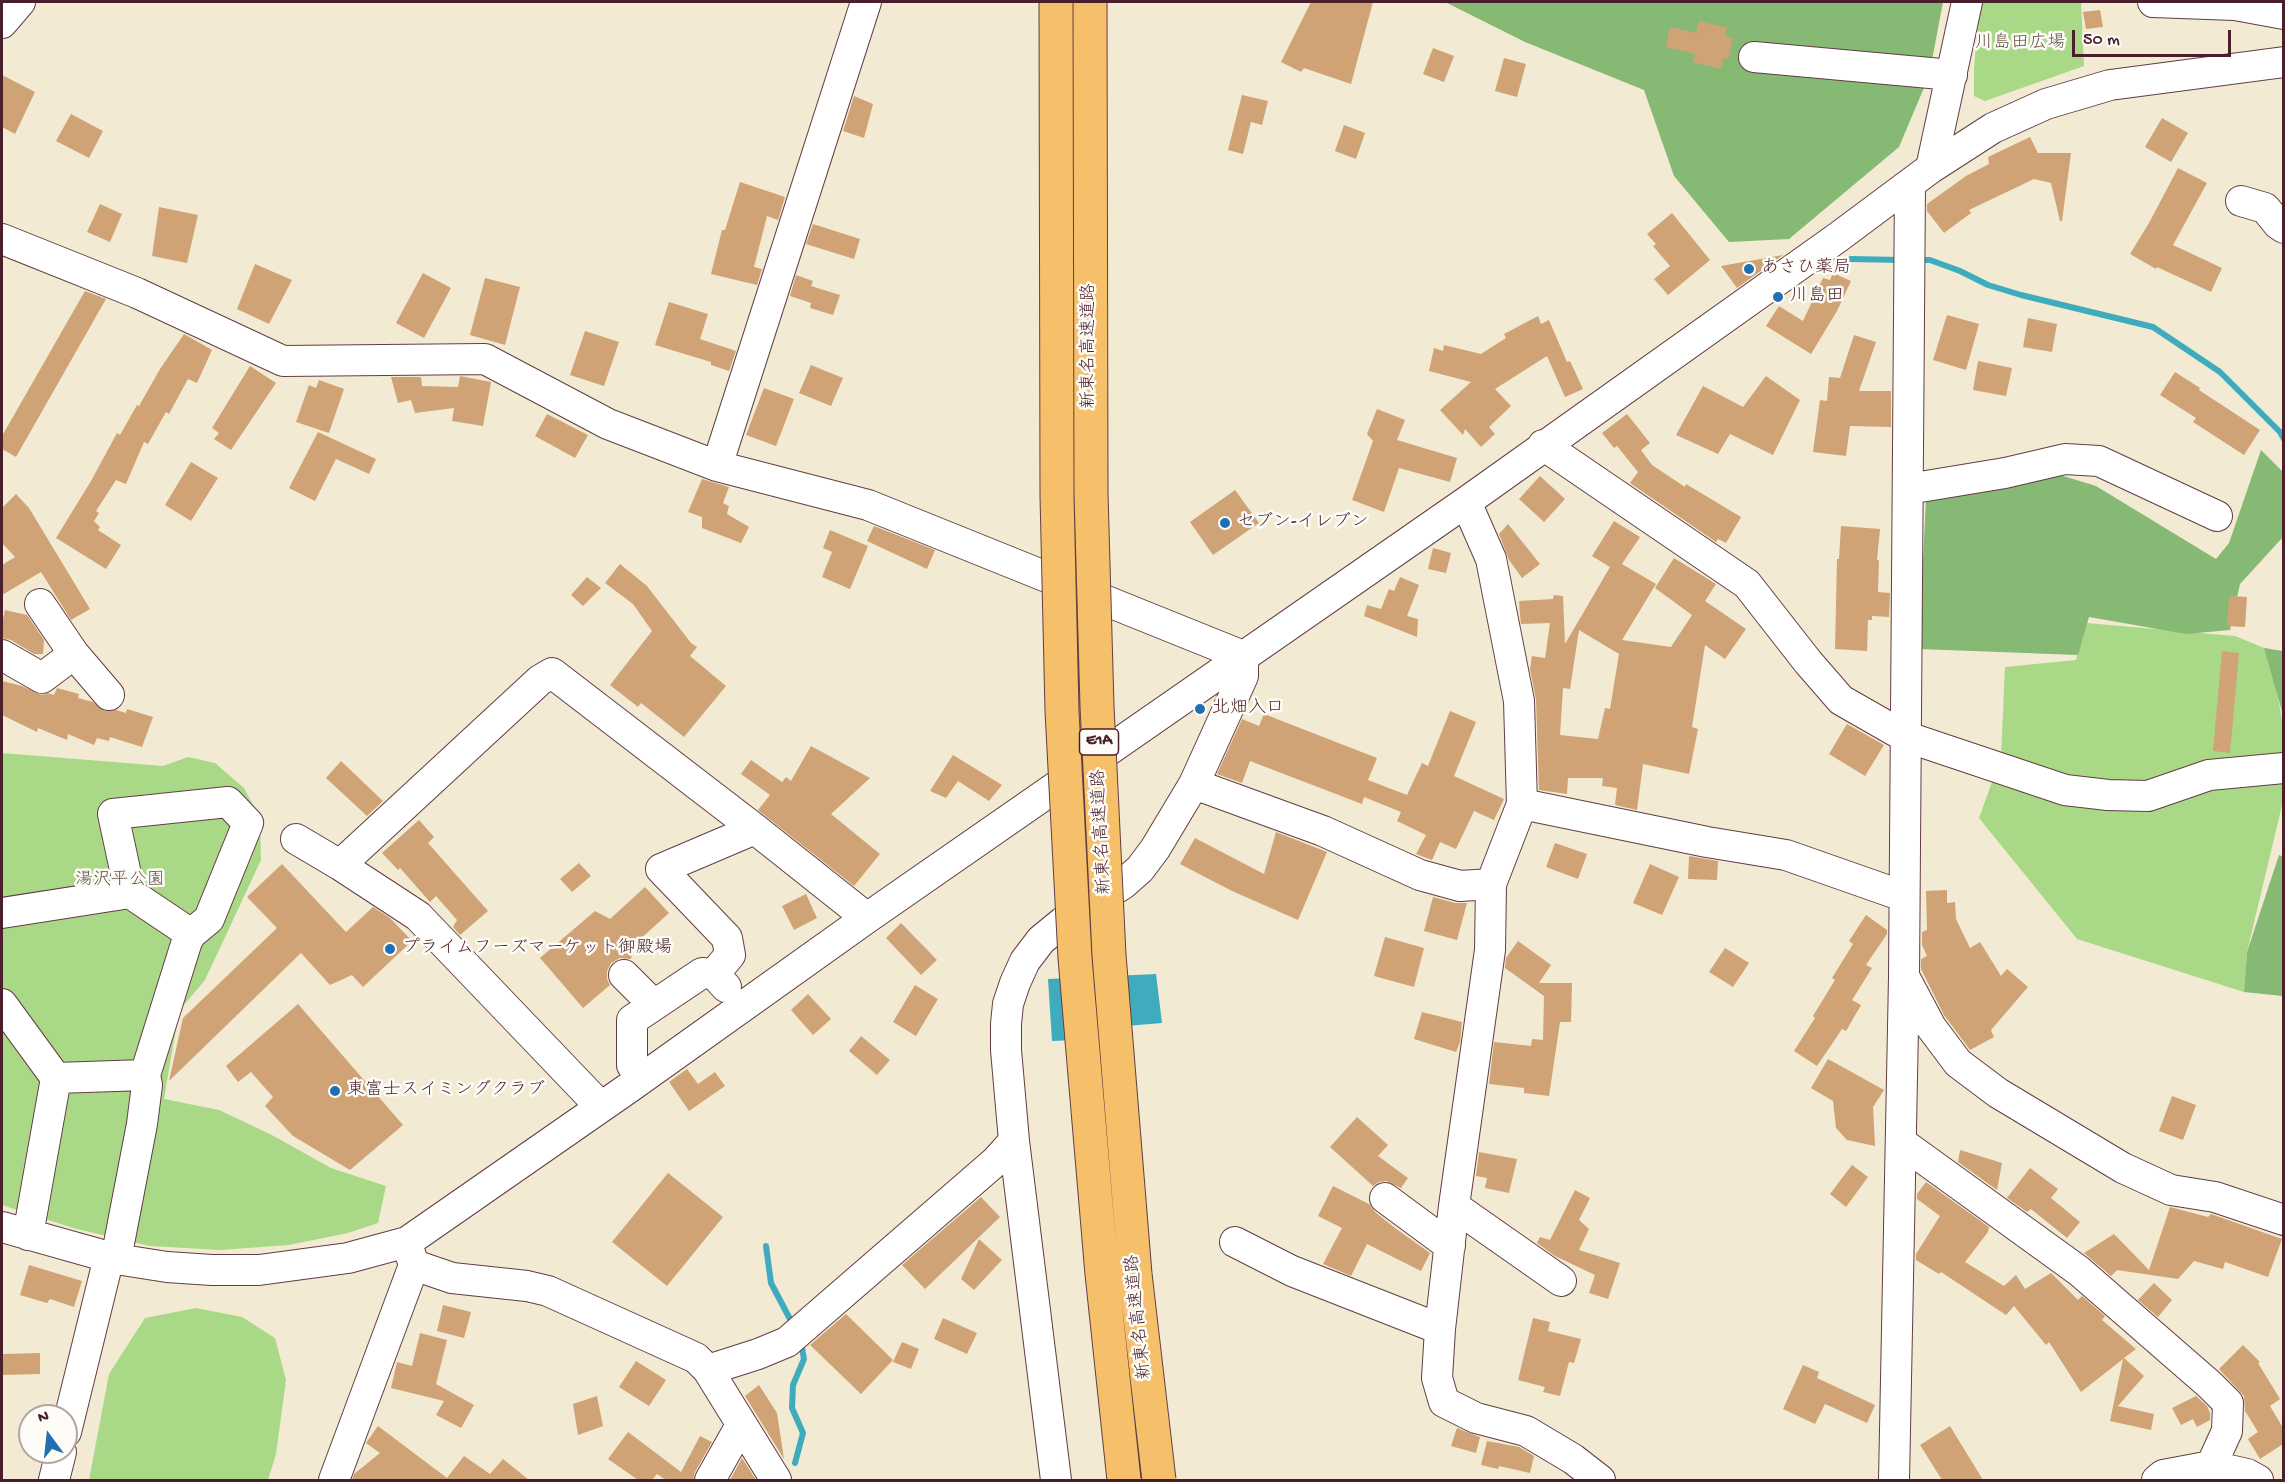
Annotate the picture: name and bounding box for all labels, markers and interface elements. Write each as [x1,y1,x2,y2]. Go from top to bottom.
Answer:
scale bar [2075,18,2234,56]
text: 50 m [2083,30,2120,51]
park label: 川島田広場 [1975,33,2065,55]
place label: あさひ薬局 [1761,258,1851,280]
marker: あさひ薬局 [1742,262,1756,276]
street label: 新東名高速道路 [1079,283,1101,409]
place label: 川島田 [1790,286,1844,308]
marker: 川島田 [1771,290,1785,304]
place label: セブン-イレブン [1237,512,1369,534]
marker: セブン-イレブン [1218,516,1232,530]
place label: 北畑入口 [1212,698,1284,720]
marker: 北畑入口 [1193,702,1207,716]
road number: E1A [1080,729,1118,755]
street label: 新東名高速道路 [1089,769,1117,895]
park label: 湯沢平公園 [75,870,165,892]
place label: プライムフーズマーケット御殿場 [402,938,672,960]
marker: プライムフーズマーケット御殿場 [383,942,397,956]
place label: 東富士スイミングクラブ [347,1080,545,1102]
marker: 東富士スイミングクラブ [328,1084,342,1098]
street label: 新東名高速道路 [1123,1253,1157,1381]
north arrow [18,1404,78,1464]
text: N [36,1408,51,1429]

